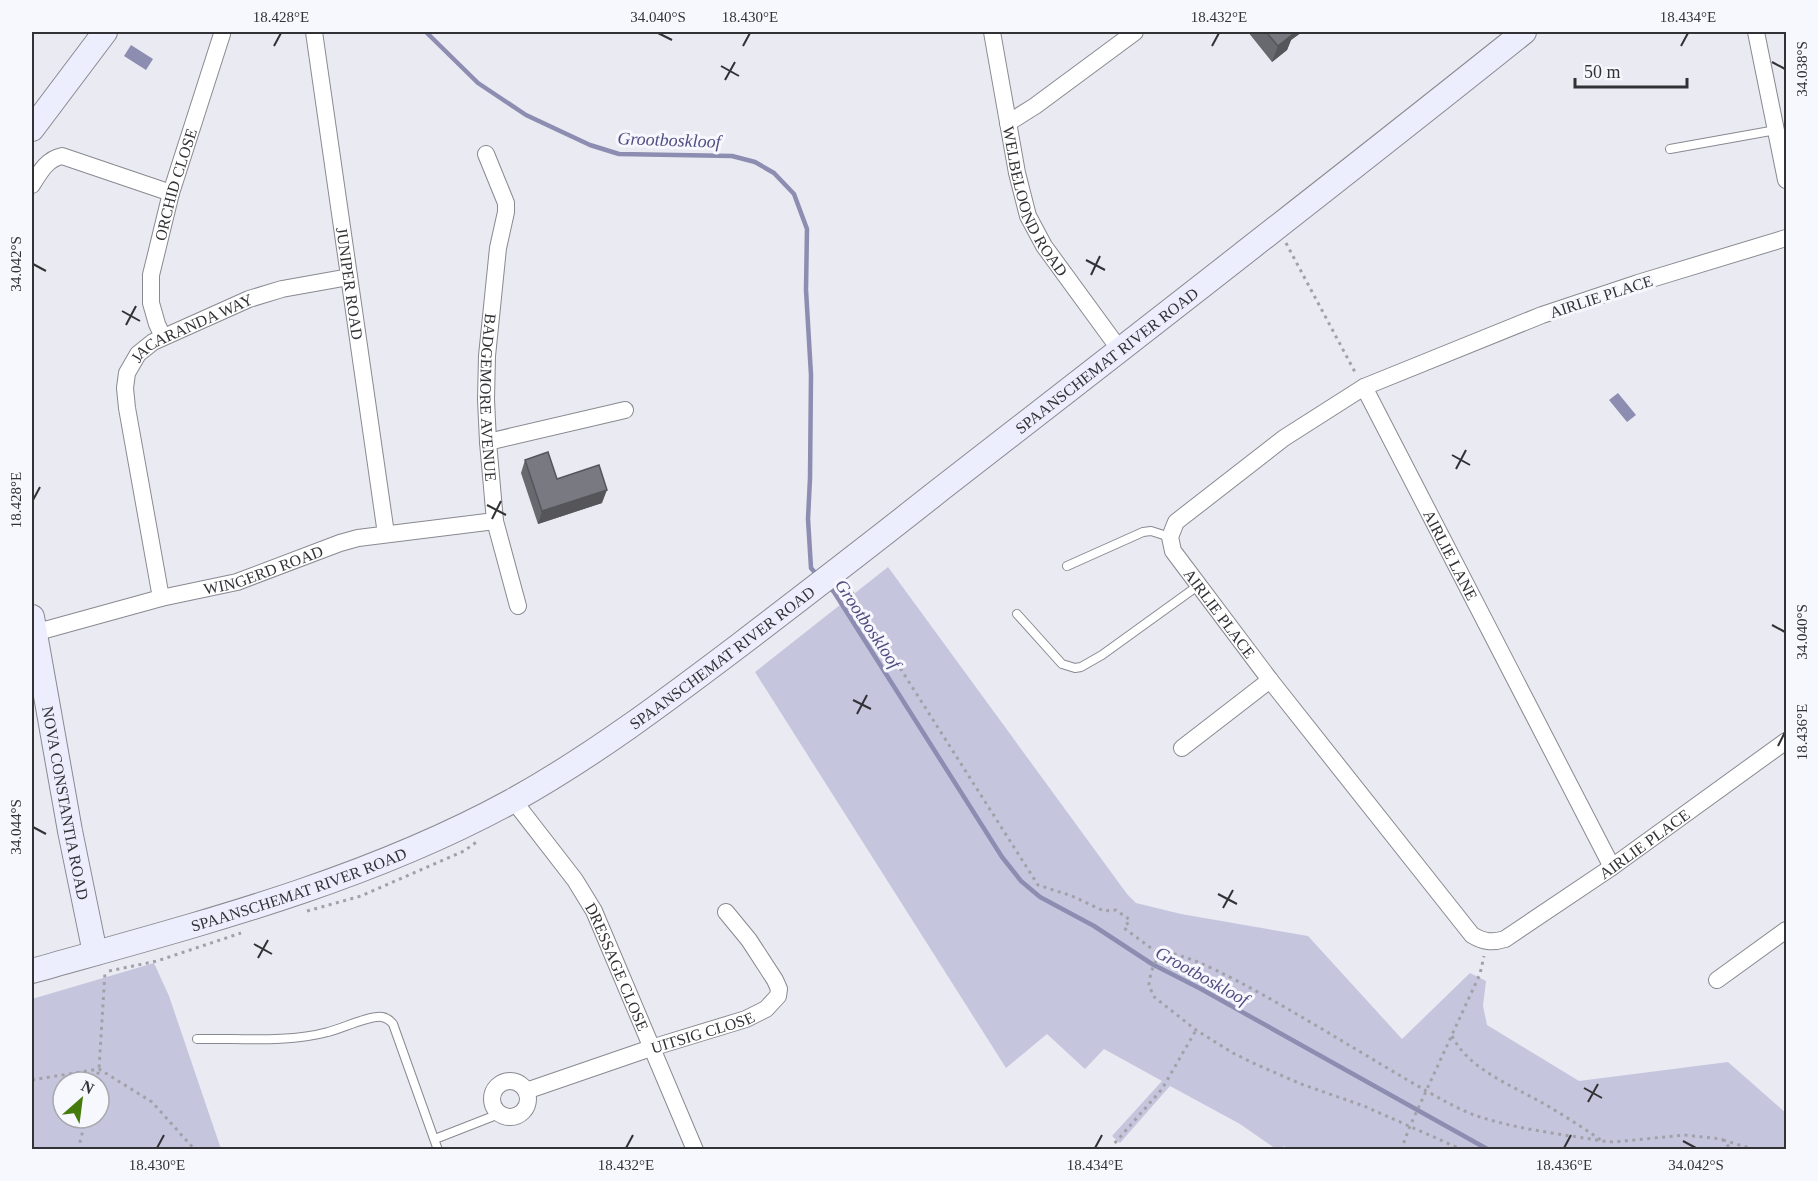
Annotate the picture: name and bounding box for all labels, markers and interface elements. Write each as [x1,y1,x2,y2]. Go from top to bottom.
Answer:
text: 18.428°E [253,9,309,25]
text: 34.040°S [630,9,686,25]
text: 18.430°E [722,9,778,25]
text: 18.432°E [1191,9,1247,25]
text: 18.434°E [1660,9,1716,25]
text: 34.038°S [1794,41,1810,97]
scale bar [1575,51,1688,89]
text: 50 m [1584,62,1621,82]
street label: WELBELOOND ROAD [1000,125,1071,279]
street label: ORCHID CLOSE [152,126,200,242]
water label: Grootboskloof [617,128,724,152]
street label: JUNIPER ROAD [333,226,366,341]
text: 34.042°S [8,236,24,292]
street label: AIRLIE PLACE [1548,272,1655,321]
street label: SPAANSCHEMAT RIVER ROAD [1012,284,1202,437]
street label: JACARANDA WAY [127,290,256,365]
street label: BADGEMORE AVENUE [477,313,499,482]
text: 18.428°E [8,472,24,528]
street label: AIRLIE LANE [1420,507,1481,603]
street label: WINGERD ROAD [202,542,325,598]
street label: AIRLIE PLACE [1180,566,1258,662]
water label: Grootboskloof [831,576,907,675]
street label: SPAANSCHEMAT RIVER ROAD [626,583,818,733]
text: 34.040°S [1794,604,1810,660]
text: 18.436°E [1794,704,1810,760]
street label: NOVA CONSTANTIA ROAD [39,705,92,901]
text: 34.044°S [8,799,24,855]
street label: AIRLIE PLACE [1596,806,1693,882]
street label: SPAANSCHEMAT RIVER ROAD [189,845,409,935]
street label: DRESSAGE CLOSE [582,900,652,1033]
water label: Grootboskloof [1152,942,1255,1011]
street label: UITSIG CLOSE [649,1008,757,1057]
north arrow [51,1070,111,1130]
text: N [79,1077,97,1098]
text: 18.430°E [129,1157,185,1173]
text: 18.432°E [598,1157,654,1173]
text: 18.434°E [1067,1157,1123,1173]
text: 18.436°E [1536,1157,1592,1173]
text: 34.042°S [1668,1157,1724,1173]

